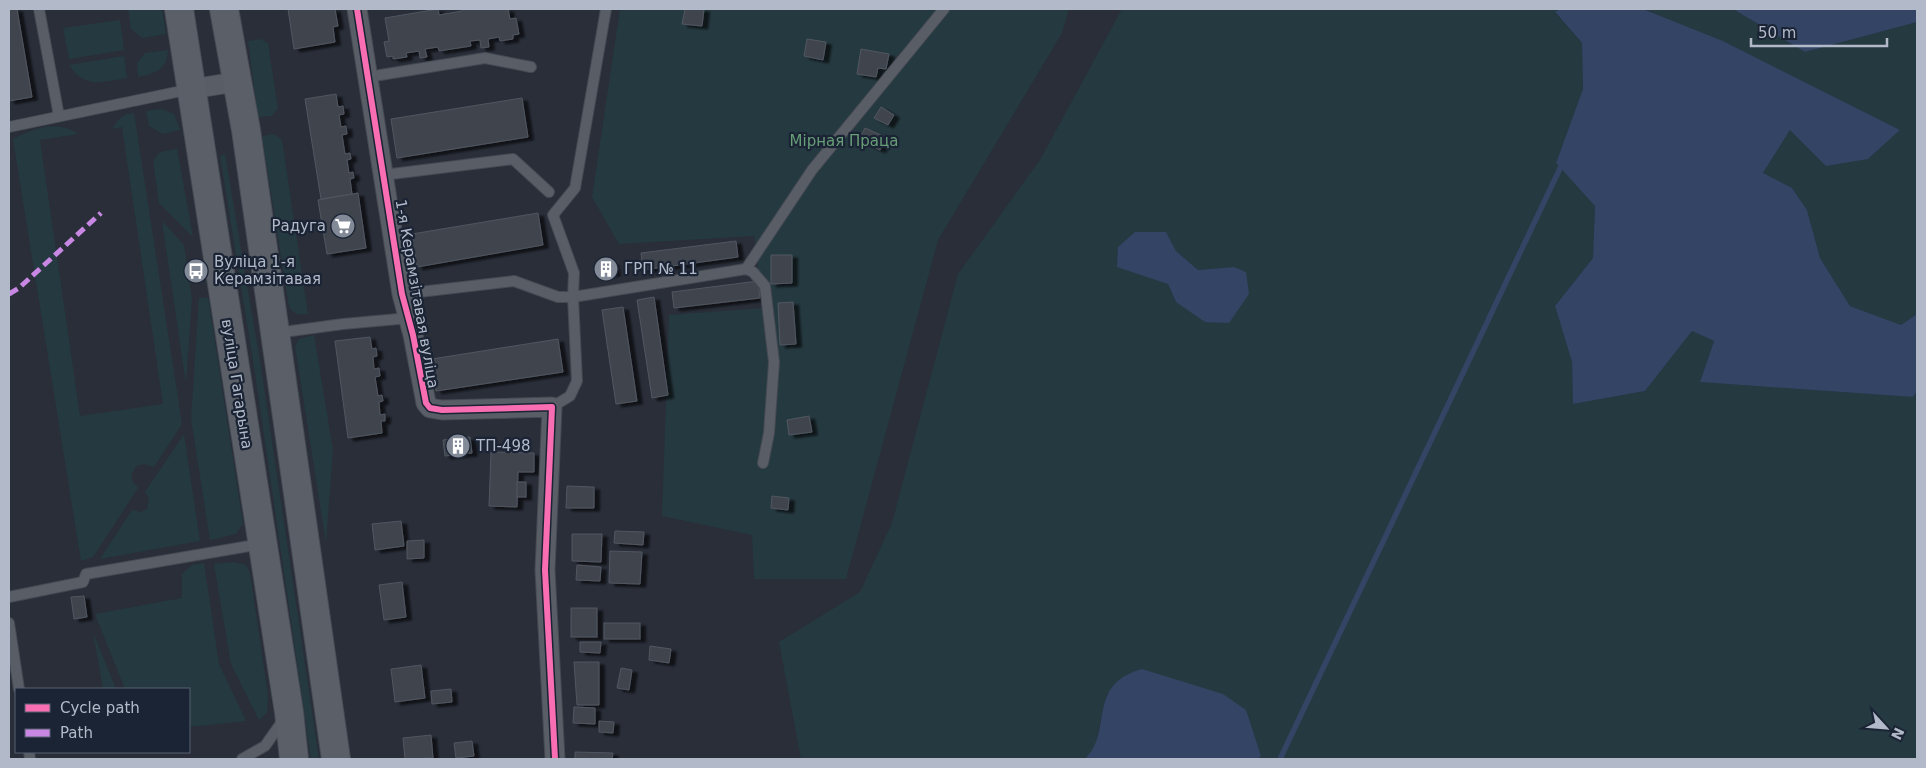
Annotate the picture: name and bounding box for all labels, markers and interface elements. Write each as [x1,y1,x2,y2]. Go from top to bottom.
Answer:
scale bar [1751,15,1887,47]
text: 50 m [1758,24,1796,42]
park label: Мірная Праца [790,132,898,150]
street label: 1-я Керамзітавая вуліца [392,198,442,390]
supermarket icon: Радуга [330,213,356,239]
place label: Радуга [271,217,326,235]
place label: Вуліца 1-я Керамзітавая [214,253,321,288]
building icon: ГРП № 11 [593,256,619,282]
bus stop icon: Вуліца 1-я Керамзітавая [183,258,209,284]
place label: ГРП № 11 [624,260,698,278]
street label: вуліца Гагарына [218,318,256,450]
building icon: ТП-498 [445,433,471,459]
place label: ТП-498 [475,437,531,455]
legend [15,688,190,753]
text: Cycle path [60,699,140,717]
north arrow [1861,703,1911,753]
text: Path [60,724,93,742]
text: N [1888,725,1907,742]

